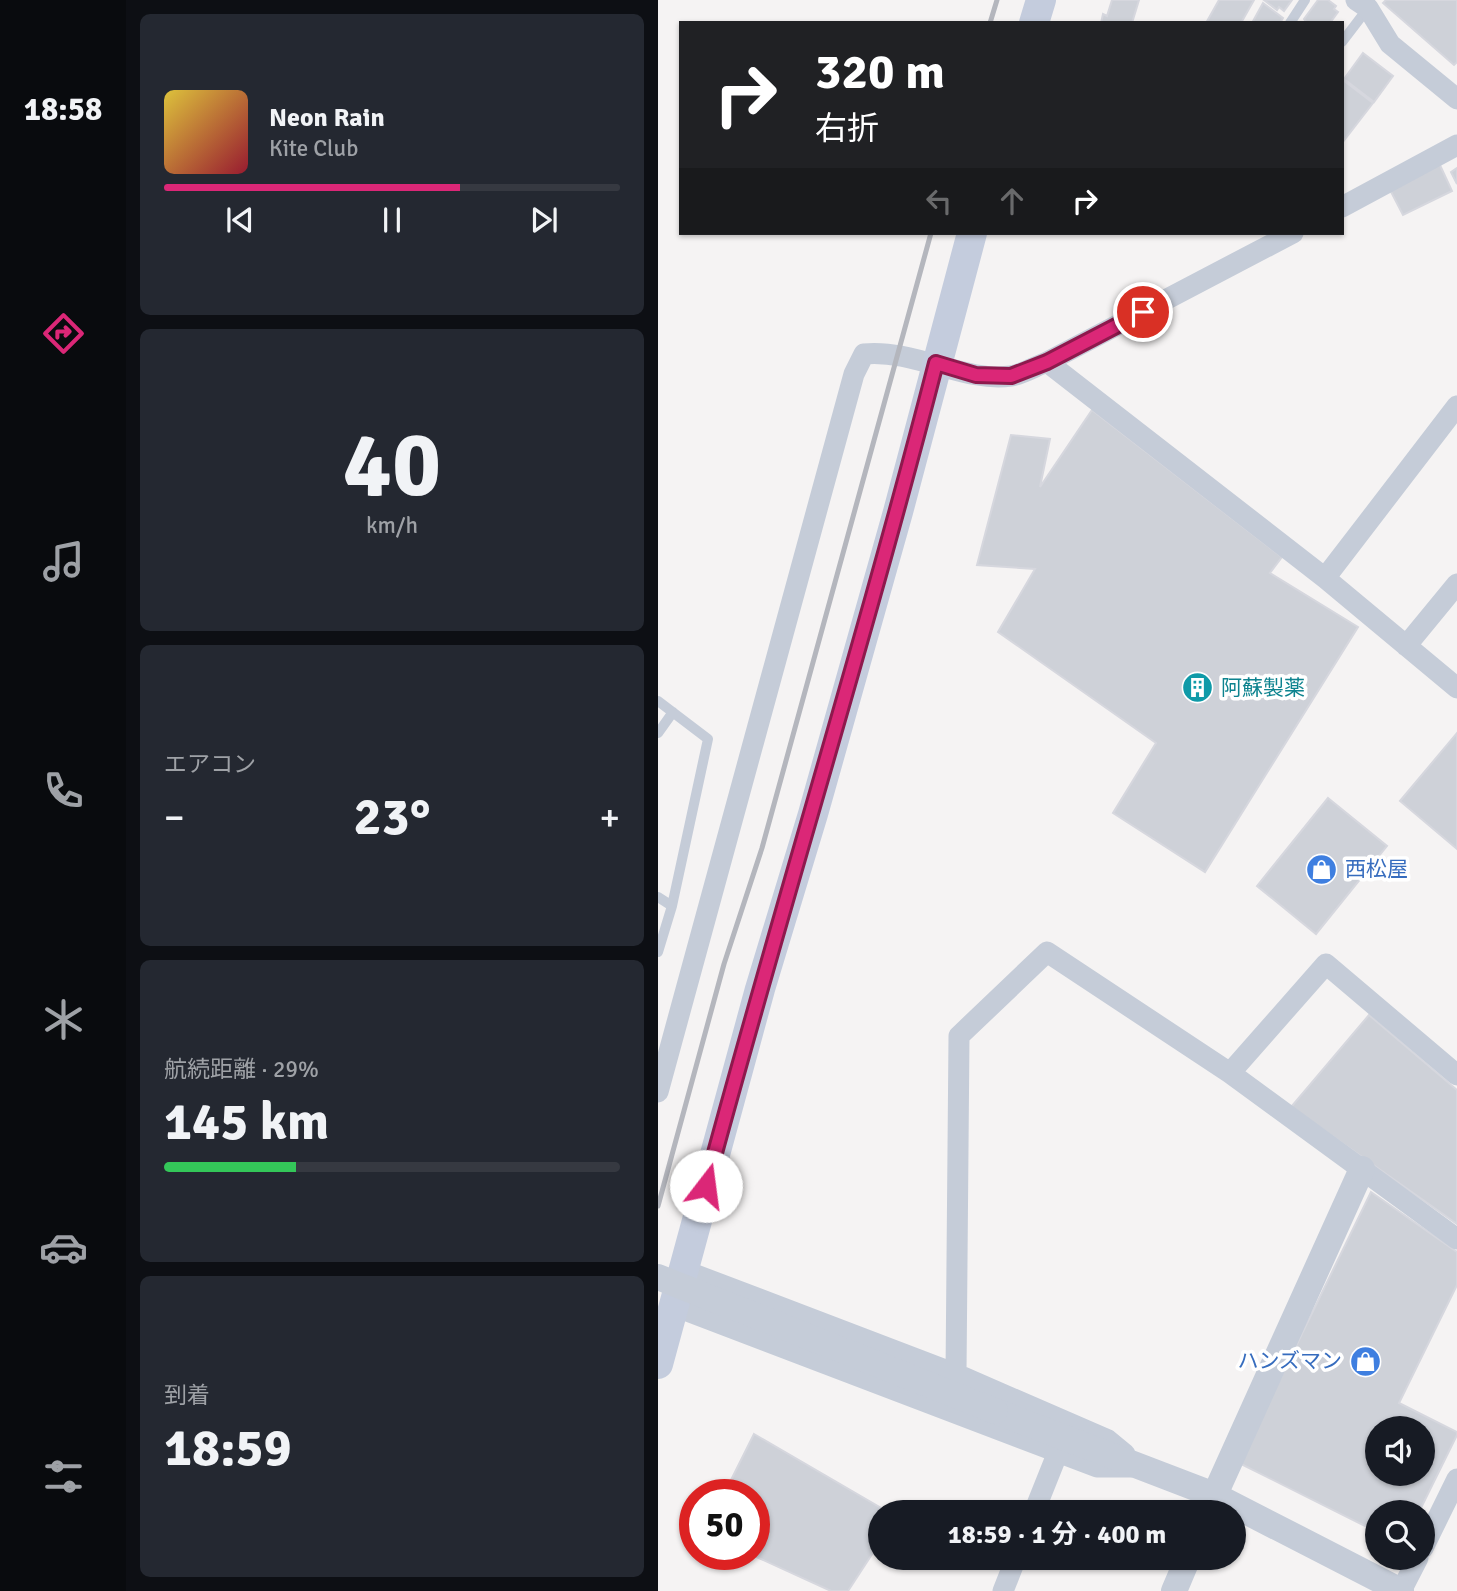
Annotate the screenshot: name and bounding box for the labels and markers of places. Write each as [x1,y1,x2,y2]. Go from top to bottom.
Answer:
pin [1113,282,1173,342]
building icon: 阿蘇製薬 [1181,671,1215,705]
place label: 阿蘇製薬 [1221,675,1305,701]
shop icon: 西松屋 [1305,852,1339,886]
place label: 西松屋 [1345,856,1408,882]
shop icon: ハンズマン [1348,1344,1382,1378]
place label: ハンズマン [1237,1348,1342,1374]

